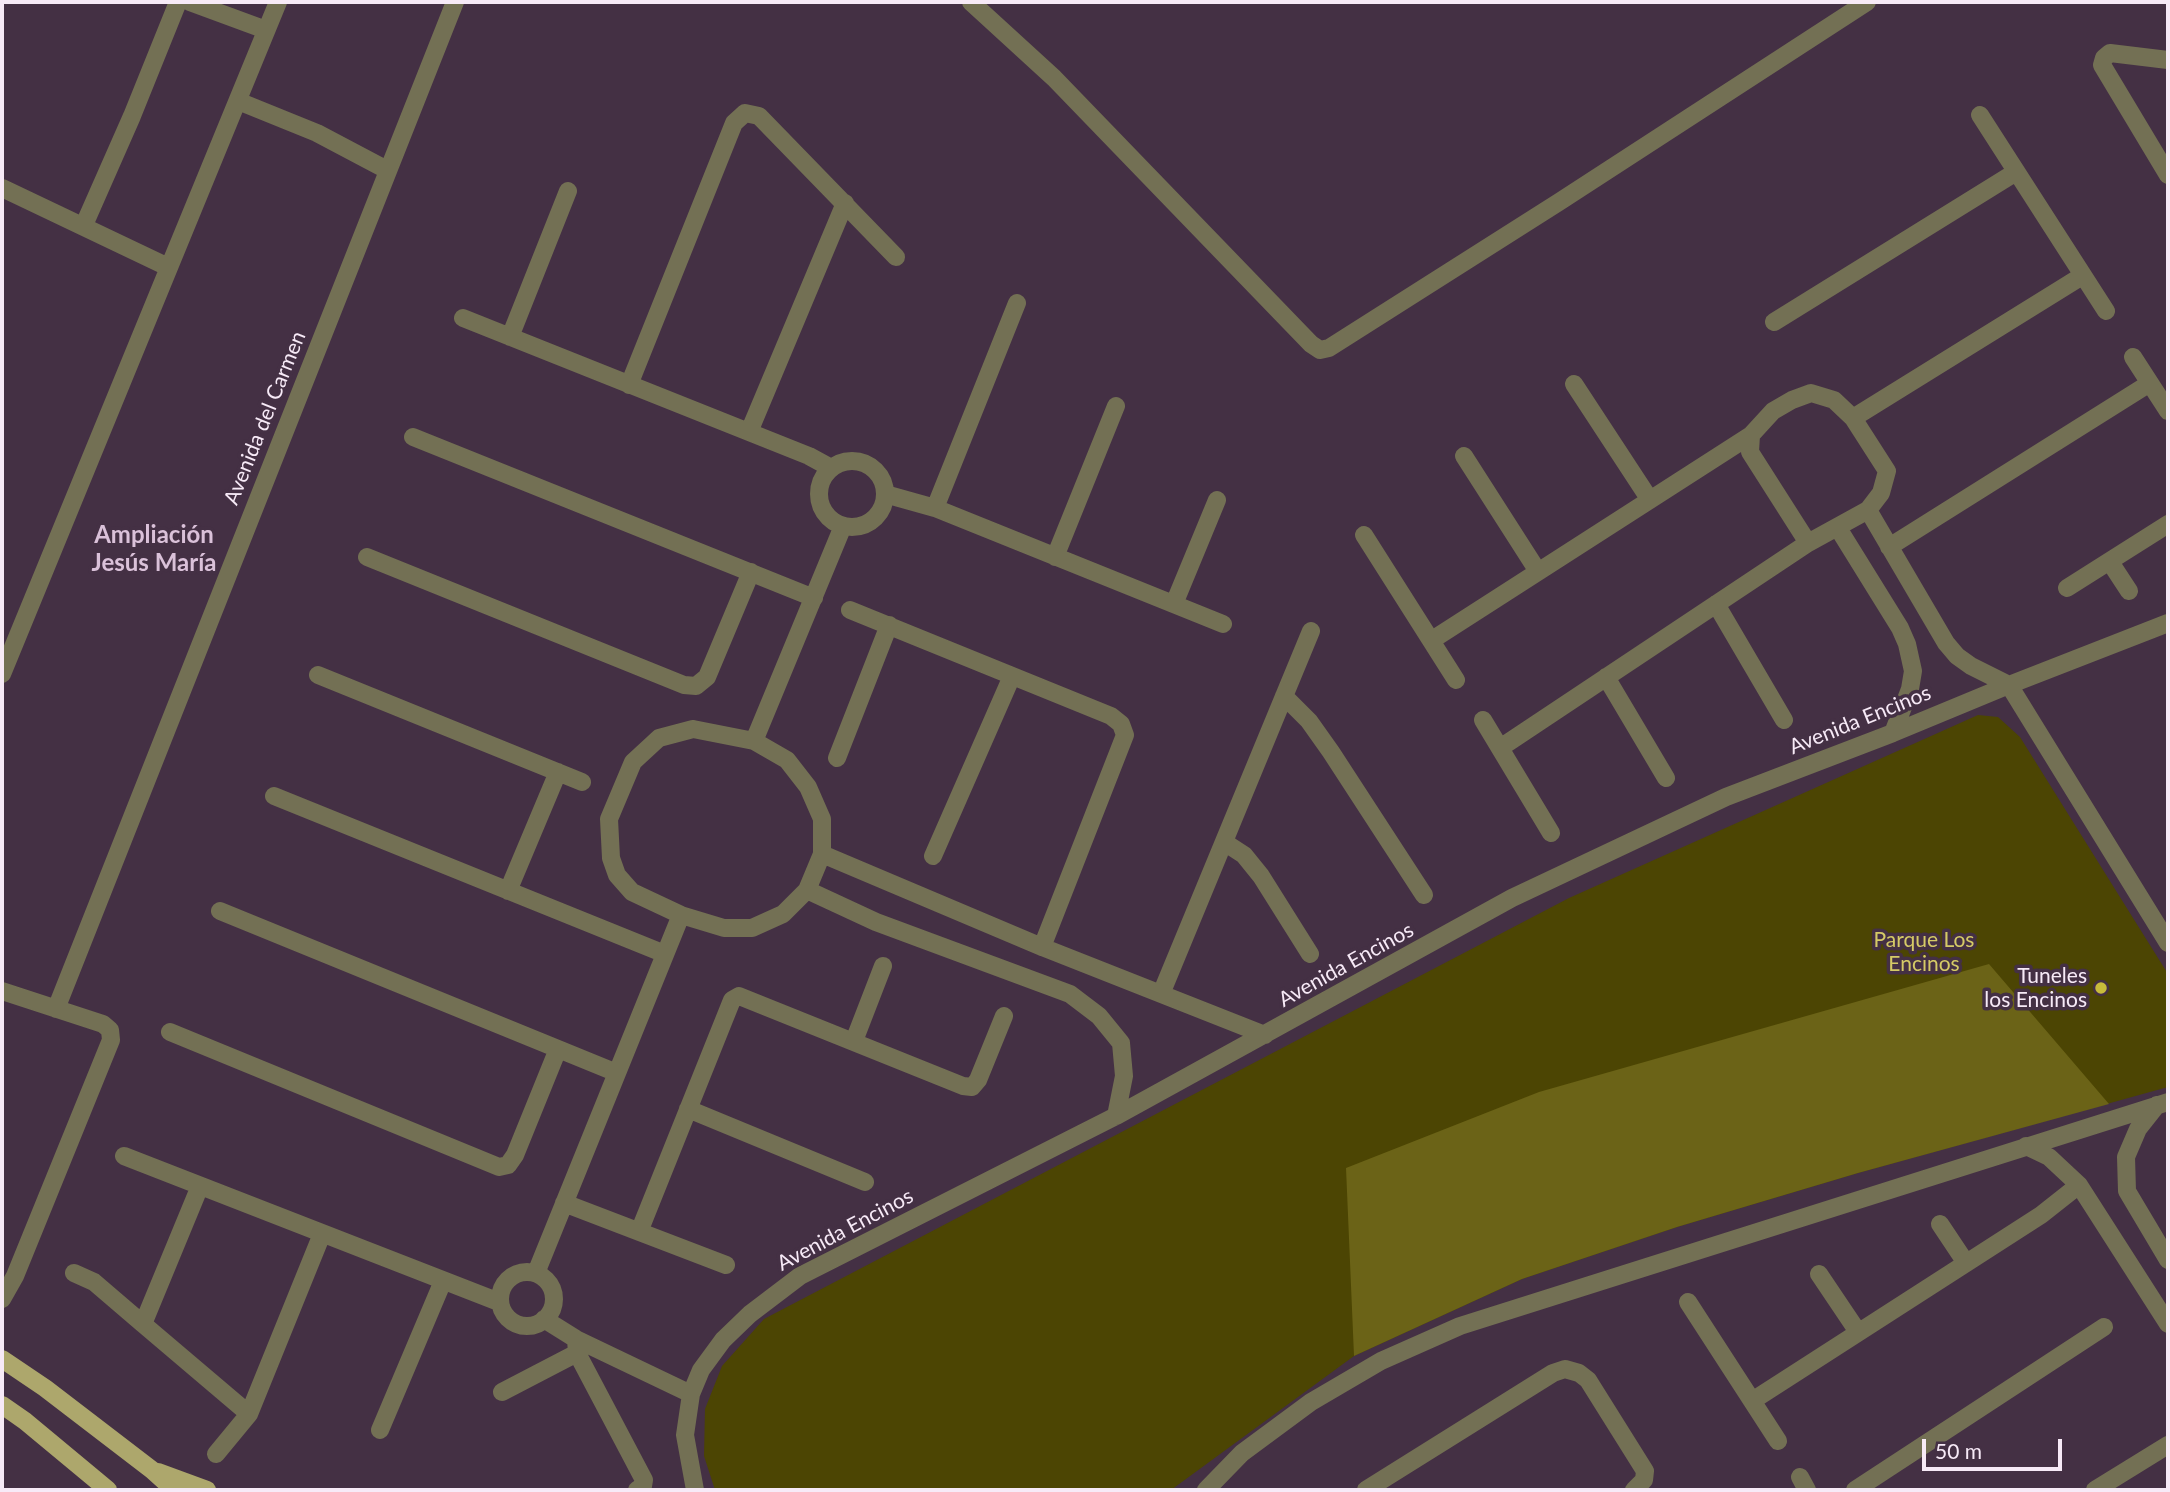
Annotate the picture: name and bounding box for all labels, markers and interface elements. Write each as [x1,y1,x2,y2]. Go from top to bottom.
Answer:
street label: Avenida del Carmen [219,328,311,508]
district label: Ampliación Jesús María [92,521,216,577]
street label: Avenida Encinos [1785,680,1935,760]
street label: Avenida Encinos [1274,917,1418,1013]
park label: Parque Los Encinos [1874,927,1974,977]
place label: Tuneles los Encinos [1984,963,2087,1013]
marker: Tuneles los Encinos [2093,980,2109,996]
street label: Avenida Encinos [773,1184,917,1276]
scale bar [1925,1426,2065,1470]
text: 50 m [1935,1438,1982,1463]

